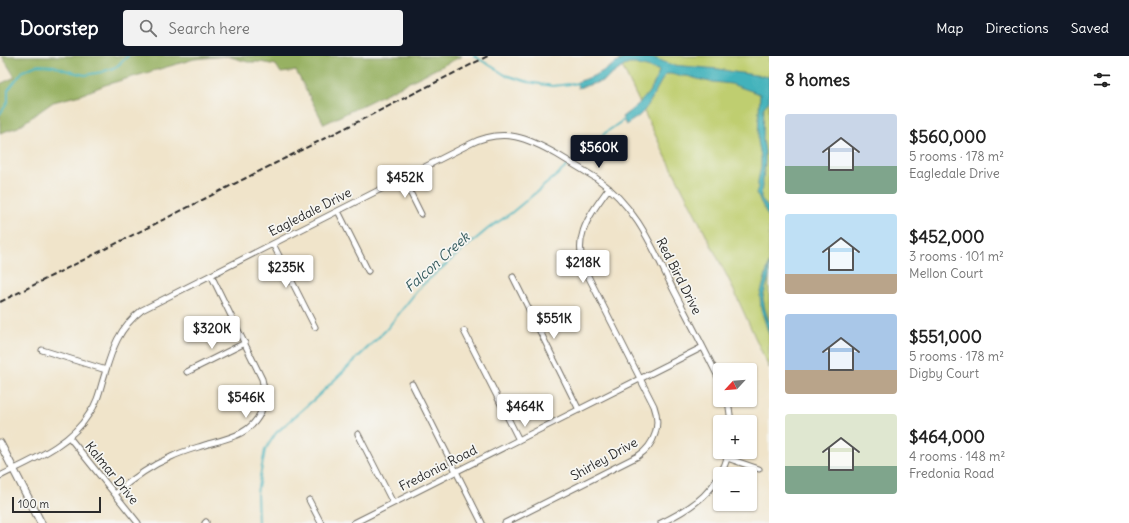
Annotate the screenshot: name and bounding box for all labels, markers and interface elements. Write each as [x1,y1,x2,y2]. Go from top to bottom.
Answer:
search box [123,10,403,46]
text: Doorstep [20,16,99,40]
icon: search [137,17,159,39]
text: Search here [169,19,250,38]
text: Map [936,19,963,37]
text: Directions [985,19,1049,37]
text: Saved [1071,19,1109,37]
text: 8 homes [785,69,850,91]
icon: filters [1091,69,1113,91]
text: $560,000 [909,126,986,148]
icon: home [817,130,865,178]
pin: $560K [571,135,627,169]
text: $560K [580,139,618,156]
text: 5 rooms · 178 m² [909,148,1004,165]
pin: $452K [377,165,433,199]
text: Eagledale Drive [909,165,1000,182]
text: $452K [386,169,424,186]
street label: Eagledale Drive [266,184,354,240]
text: $452,000 [909,226,984,248]
water label: Falcon Creek [401,228,474,296]
icon: home [817,230,865,278]
street label: Red Bird Drive [652,235,706,317]
text: 3 rooms · 101 m² [909,248,1004,265]
pin: $218K [555,250,611,284]
text: $218K [565,254,601,271]
pin: $235K [258,255,314,289]
text: $235K [267,259,305,276]
text: Mellon Court [909,265,983,282]
pin: $551K [526,306,582,340]
text: $551K [536,310,572,327]
pin: $320K [184,316,240,350]
text: $320K [193,320,231,337]
text: $551,000 [909,326,982,348]
icon: home [817,330,865,378]
text: 5 rooms · 178 m² [909,348,1004,365]
north arrow [713,363,757,407]
map controls [713,363,757,511]
text: Digby Court [909,365,979,382]
pin: $546K [218,385,274,419]
text: $546K [227,389,265,406]
pin: $464K [497,394,553,428]
text: $464K [506,398,544,415]
button: + [713,415,757,459]
text: $464,000 [909,426,985,448]
icon: home [817,430,865,478]
street label: Shirley Drive [567,434,641,484]
street label: Kalmar Drive [81,438,143,508]
street label: Fredonia Road [396,441,480,495]
text: 4 rooms · 148 m² [909,448,1005,465]
text: Fredonia Road [909,465,994,482]
button: − [713,467,757,511]
scale bar [12,495,101,514]
text: 100 m [18,497,49,511]

